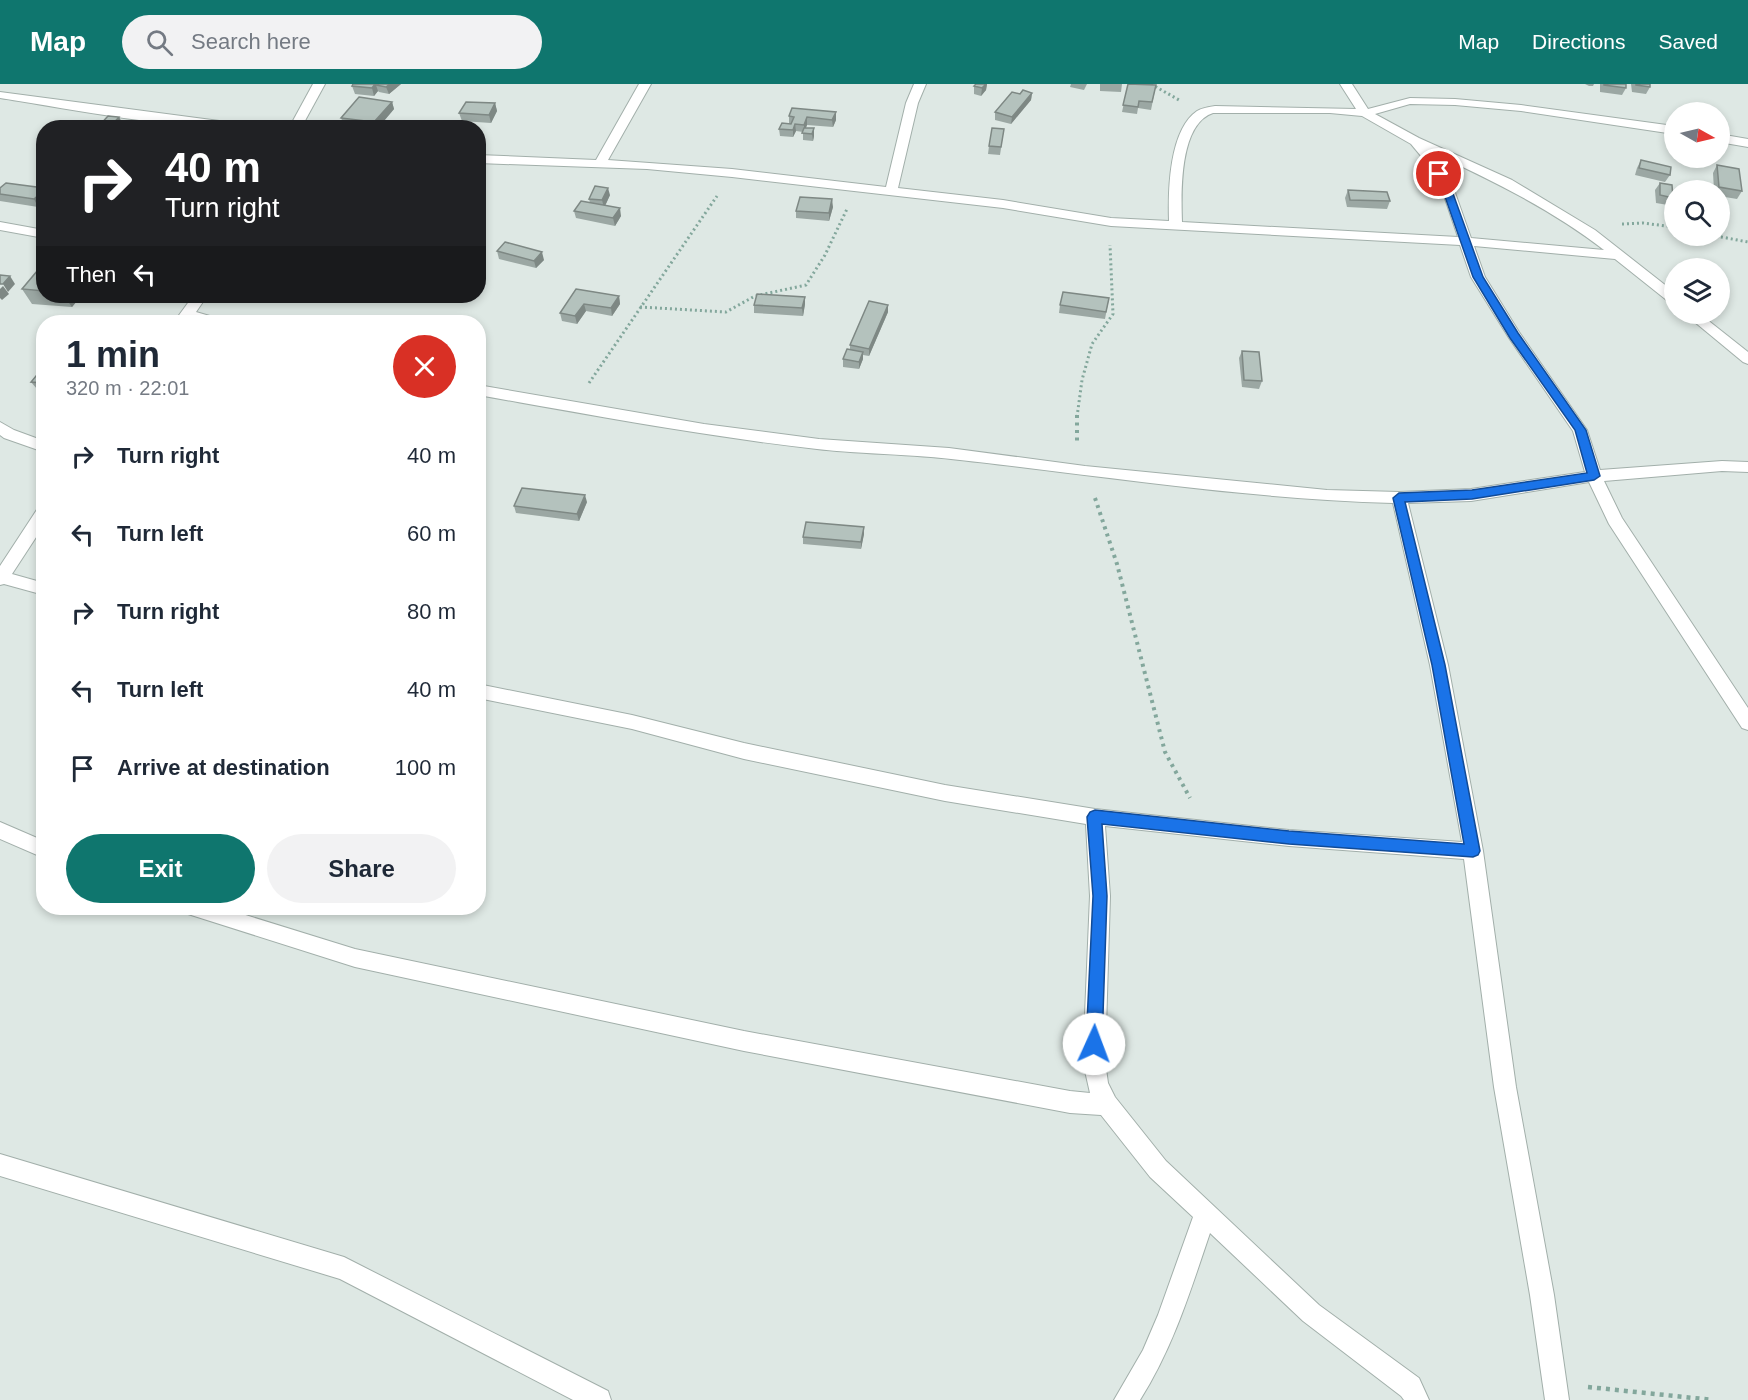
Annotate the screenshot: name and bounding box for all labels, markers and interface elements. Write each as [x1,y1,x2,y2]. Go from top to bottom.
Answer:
search box [122,15,542,69]
text: Map [30,26,86,57]
icon: search [143,26,176,59]
text: Search here [191,29,311,54]
text: Map [1458,30,1499,53]
text: Directions [1532,30,1625,53]
text: Saved [1658,30,1718,53]
north arrow [1664,102,1730,168]
map controls [1664,102,1730,324]
icon: right [66,144,144,222]
text: 40 m [165,144,261,191]
pin [1413,148,1464,199]
icon: arrive [1422,157,1455,190]
button: search [1664,180,1730,246]
text: Turn right [165,193,280,223]
icon: left [128,258,161,291]
button: layers [1664,258,1730,324]
text: Then [66,262,116,287]
text: 1 min [66,334,160,375]
button: close [393,335,456,398]
text: 320 m · 22:01 [66,377,189,399]
icon: right [66,440,99,473]
text: Turn right [117,443,219,468]
text: 40 m [407,443,456,468]
icon: left [66,518,99,551]
text: Turn left [117,521,203,546]
text: 60 m [407,521,456,546]
icon: right [66,596,99,629]
text: Turn right [117,599,219,624]
text: 80 m [407,599,456,624]
icon: left [66,674,99,707]
text: Turn left [117,677,203,702]
text: 40 m [407,677,456,702]
icon: arrive [66,752,99,785]
text: Arrive at destination [117,755,330,780]
text: 100 m [395,755,456,780]
button: Exit [66,834,255,903]
button: Share [267,834,456,903]
position arrow [1062,1012,1126,1076]

